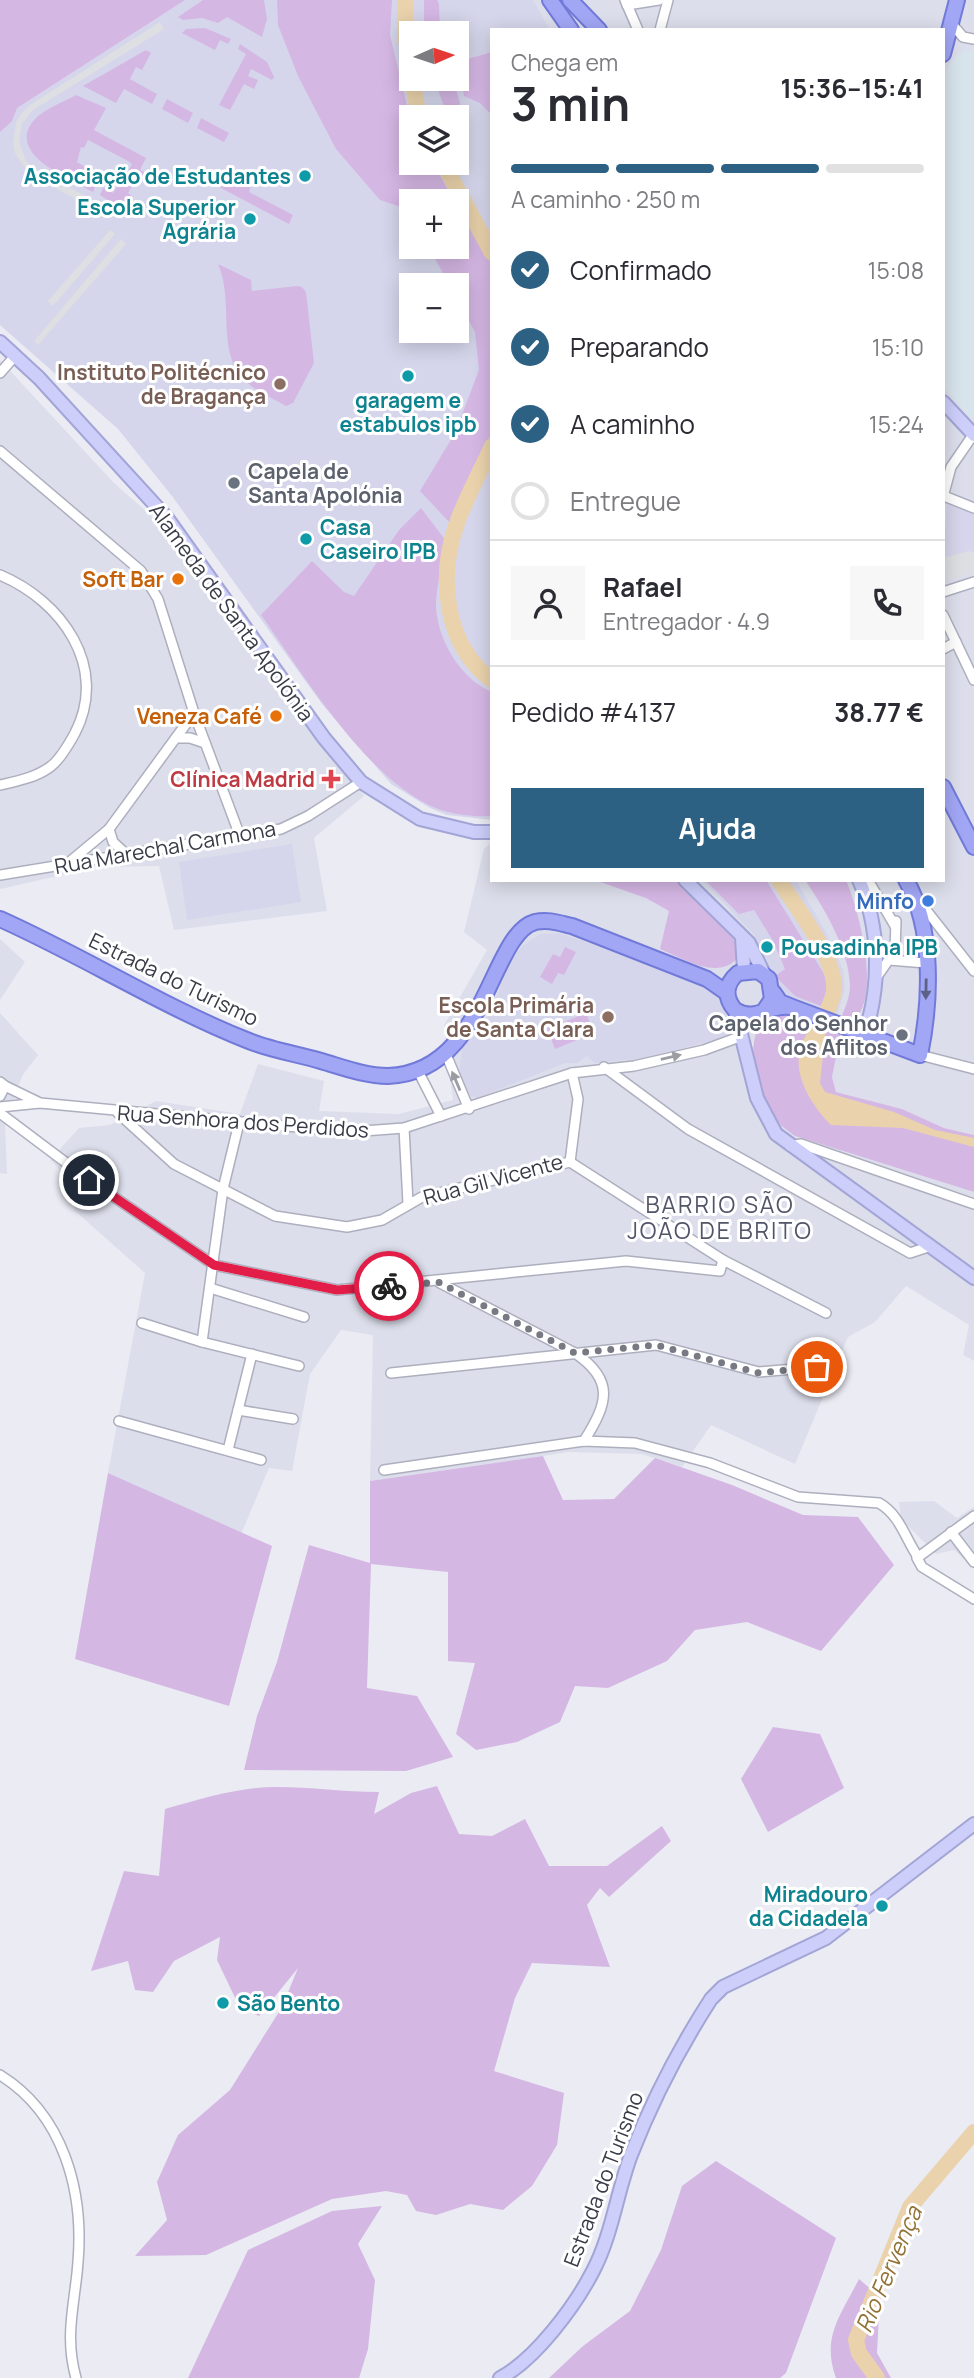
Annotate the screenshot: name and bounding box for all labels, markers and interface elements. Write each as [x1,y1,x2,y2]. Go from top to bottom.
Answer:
north arrow [399,21,469,91]
map controls [399,21,469,343]
text: Chega em [511,46,618,78]
text: 15:36–15:41 [781,70,924,106]
text: 3 min [511,72,630,135]
button: layers [399,105,469,175]
place label: Associação de Estudantes [24,162,291,190]
marker: Associação de Estudantes [297,168,313,184]
text: A caminho · 250 m [511,183,700,215]
button: + [399,189,469,259]
place label: Escola Superior Agrária [77,193,236,245]
marker: Escola Superior Agrária [242,211,258,227]
icon: check [511,251,549,289]
text: Confirmado [570,252,712,288]
text: 15:08 [867,254,924,286]
button: − [399,273,469,343]
icon: check [511,328,549,366]
text: Preparando [570,329,709,365]
text: 15:10 [872,331,924,363]
place label: Instituto Politécnico de Bragança [57,358,266,410]
marker: garagem e estabulos ipb [400,368,416,384]
marker: Instituto Politécnico de Bragança [272,376,288,392]
place label: garagem e estabulos ipb [339,386,477,438]
icon: check [511,405,549,443]
text: A caminho [570,406,695,442]
text: 15:24 [869,408,924,440]
place label: Capela de Santa Apolónia [248,457,402,509]
marker: Capela de Santa Apolónia [226,475,242,491]
text: Entregue [570,483,681,519]
street label: Alameda de Santa Apolónia [143,497,321,727]
place label: Casa Caseiro IPB [320,513,435,565]
marker: Casa Caseiro IPB [298,531,314,547]
place label: Soft Bar [82,565,164,593]
button: person [511,566,585,640]
button: phone [850,566,924,640]
text: Rafael [603,569,683,605]
marker: Soft Bar [170,571,186,587]
text: Entregador · 4.9 [603,605,770,637]
text: Pedido #4137 [511,694,676,730]
text: 38.77 € [834,694,924,730]
place label: Veneza Café [137,702,262,730]
marker: Veneza Café [268,708,284,724]
place label: Clínica Madrid [170,765,315,793]
marker: Clínica Madrid [321,769,341,789]
button: Ajuda [511,788,924,868]
street label: Rua Marechal Carmona [52,814,278,880]
place label: Minfo [857,887,914,915]
marker: Minfo [920,893,936,909]
street label: Estrada do Turismo [85,926,263,1032]
place label: Pousadinha IPB [781,933,938,961]
marker: Pousadinha IPB [759,939,775,955]
one-way arrow [920,979,931,1001]
place label: Escola Primária de Santa Clara [438,991,594,1043]
marker: Escola Primária de Santa Clara [600,1009,616,1025]
place label: Capela do Senhor dos Aflitos [709,1009,888,1061]
marker: Capela do Senhor dos Aflitos [894,1027,910,1043]
one-way arrow [660,1052,682,1063]
one-way arrow [450,1070,461,1091]
street label: Rua Senhora dos Perdidos [116,1098,370,1144]
street label: Rua Gil Vicente [420,1147,566,1211]
pin [59,1150,119,1210]
icon: home [70,1161,108,1199]
district label: BARRIO SÃO JOÃO DE BRITO [627,1188,813,1246]
courier [354,1251,424,1321]
icon: bike [370,1267,408,1305]
pin [787,1337,847,1397]
icon: bag [798,1348,836,1386]
place label: Miradouro da Cidadela [749,1880,868,1932]
marker: Miradouro da Cidadela [874,1898,890,1914]
place label: São Bento [237,1989,340,2017]
marker: São Bento [215,1995,231,2011]
street label: Estrada do Turismo [557,2088,649,2270]
water label: Rio Fervença [847,2200,929,2337]

